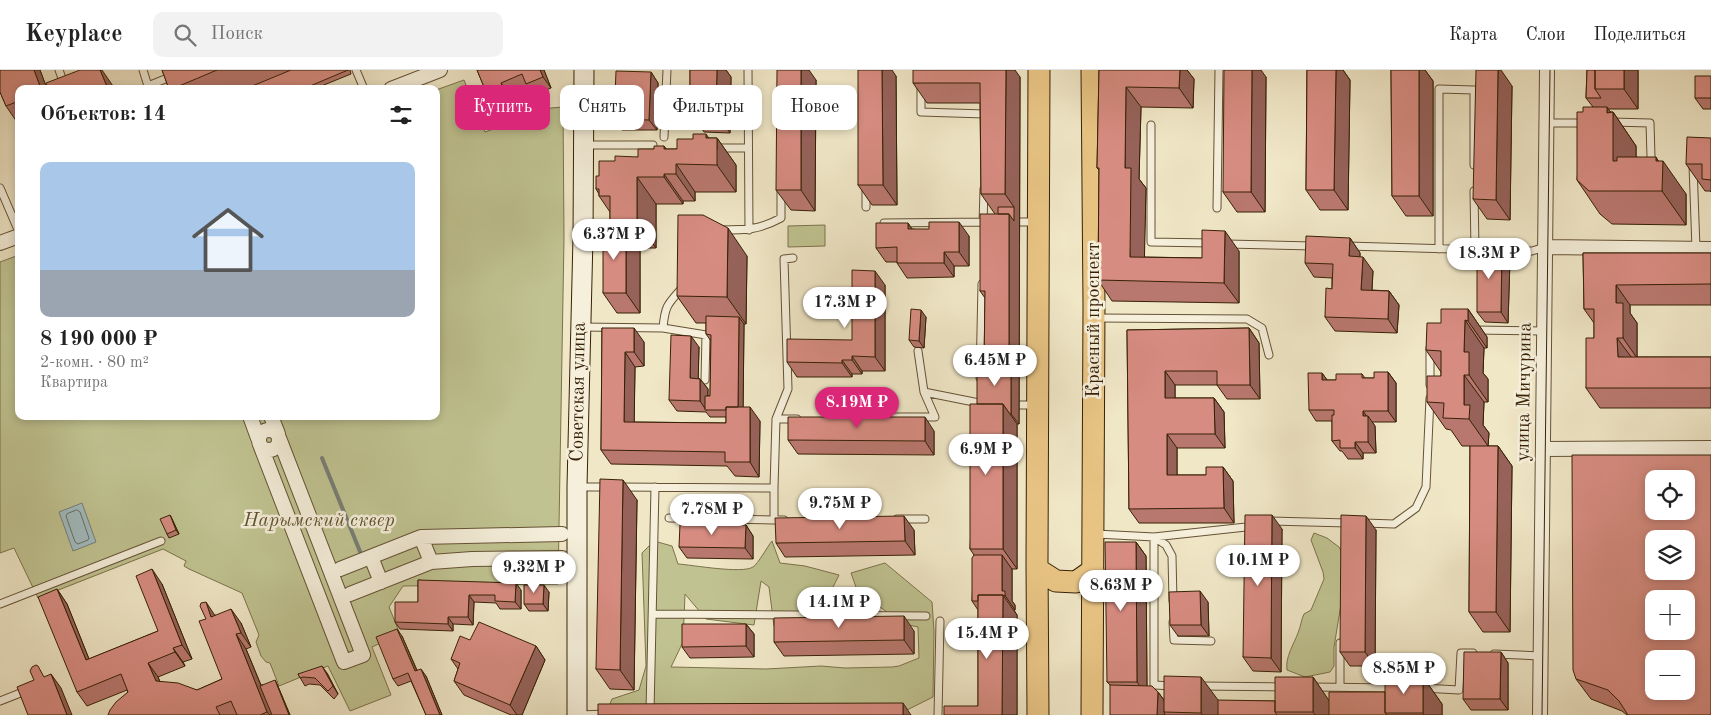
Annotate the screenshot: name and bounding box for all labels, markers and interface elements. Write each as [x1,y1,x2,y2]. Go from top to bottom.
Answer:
search box [153,12,503,57]
icon: search [171,21,199,49]
text: Keyplace [25,23,123,47]
text: Поиск [211,25,263,44]
text: Карта [1449,26,1498,44]
text: Слои [1526,26,1565,44]
text: Поделиться [1593,26,1686,44]
chip: Купить [455,85,550,130]
chip: Снять [560,85,644,130]
chip: Фильтры [654,85,762,130]
chip: Новое [772,85,857,130]
icon: filters [387,101,415,129]
text: Объектов: 14 [40,104,166,125]
icon: home [183,195,273,285]
pin: 6.37M ₽ [568,218,660,261]
text: 6.37M ₽ [583,227,645,243]
pin: 18.3M ₽ [1443,238,1535,280]
street label: Красный проспект [1085,242,1104,398]
text: 18.3M ₽ [1458,246,1520,262]
pin: 17.3M ₽ [799,286,891,329]
text: 17.3M ₽ [814,295,876,311]
street label: Советская улица [568,321,590,462]
street label: улица Мичурина [1514,321,1536,462]
text: 8 190 000 ₽ [40,329,158,350]
pin: 6.45M ₽ [949,344,1041,387]
text: 6.45M ₽ [964,353,1026,369]
text: 2-комн. · 80 m² [40,355,149,371]
text: Квартира [40,375,108,391]
pin: 8.19M ₽ [811,386,903,429]
text: 8.19M ₽ [826,395,888,411]
pin: 6.9M ₽ [945,434,1027,476]
text: 6.9M ₽ [960,442,1013,458]
map controls [1645,470,1695,700]
button: locate [1645,470,1695,520]
pin: 9.75M ₽ [794,488,886,530]
pin: 7.78M ₽ [666,494,758,536]
text: 9.75M ₽ [809,496,871,512]
text: 7.78M ₽ [681,502,743,518]
park label: Нарымский сквер [242,512,395,531]
button: layers [1645,530,1695,580]
pin: 10.1M ₽ [1212,544,1304,587]
pin: 9.32M ₽ [488,552,580,594]
text: 10.1M ₽ [1227,553,1289,569]
text: 9.32M ₽ [503,560,565,576]
pin: 8.63M ₽ [1075,570,1167,612]
text: 8.63M ₽ [1090,578,1152,594]
pin: 14.1M ₽ [793,586,885,629]
button: + [1645,590,1695,640]
text: 14.1M ₽ [808,595,870,611]
pin: 15.4M ₽ [941,618,1033,660]
text: 15.4M ₽ [956,626,1018,642]
button: − [1645,650,1695,700]
pin: 8.85M ₽ [1358,652,1450,695]
text: 8.85M ₽ [1373,661,1435,677]

